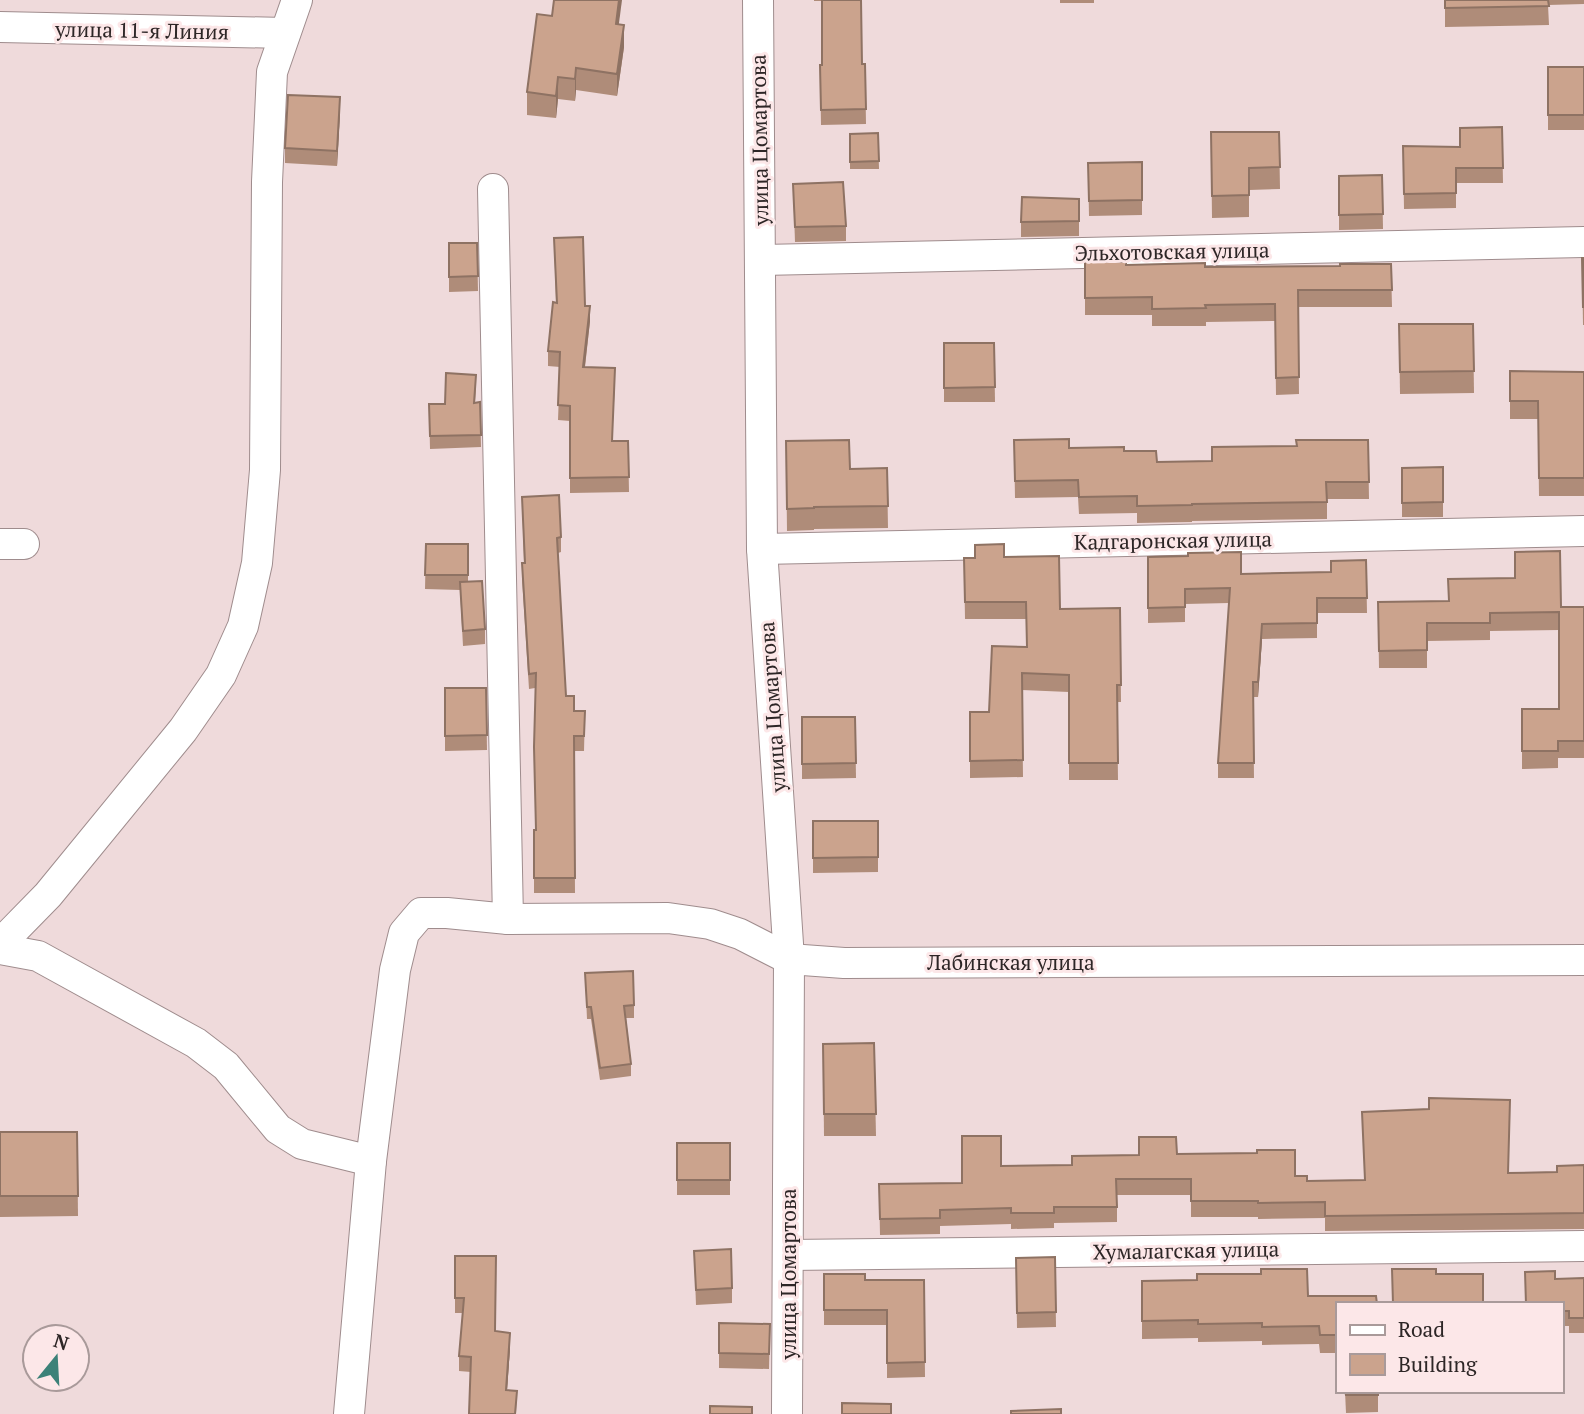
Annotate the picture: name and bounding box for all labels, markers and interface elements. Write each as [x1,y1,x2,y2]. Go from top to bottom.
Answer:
street label: улица 11-я Линия [54,14,229,46]
street label: улица Цомартова [744,54,775,227]
street label: Эльхотовская улица [1074,235,1270,267]
street label: Кадгаронская улица [1074,524,1273,556]
street label: улица Цомартова [752,620,792,794]
street label: Лабинская улица [926,948,1095,976]
street label: улица Цомартова [774,1188,802,1361]
street label: Хумалагская улица [1093,1234,1280,1266]
legend [1336,1302,1563,1393]
text: Road [1398,1315,1445,1343]
north arrow [21,1323,91,1393]
text: N [51,1327,73,1356]
text: Building [1398,1350,1478,1378]

